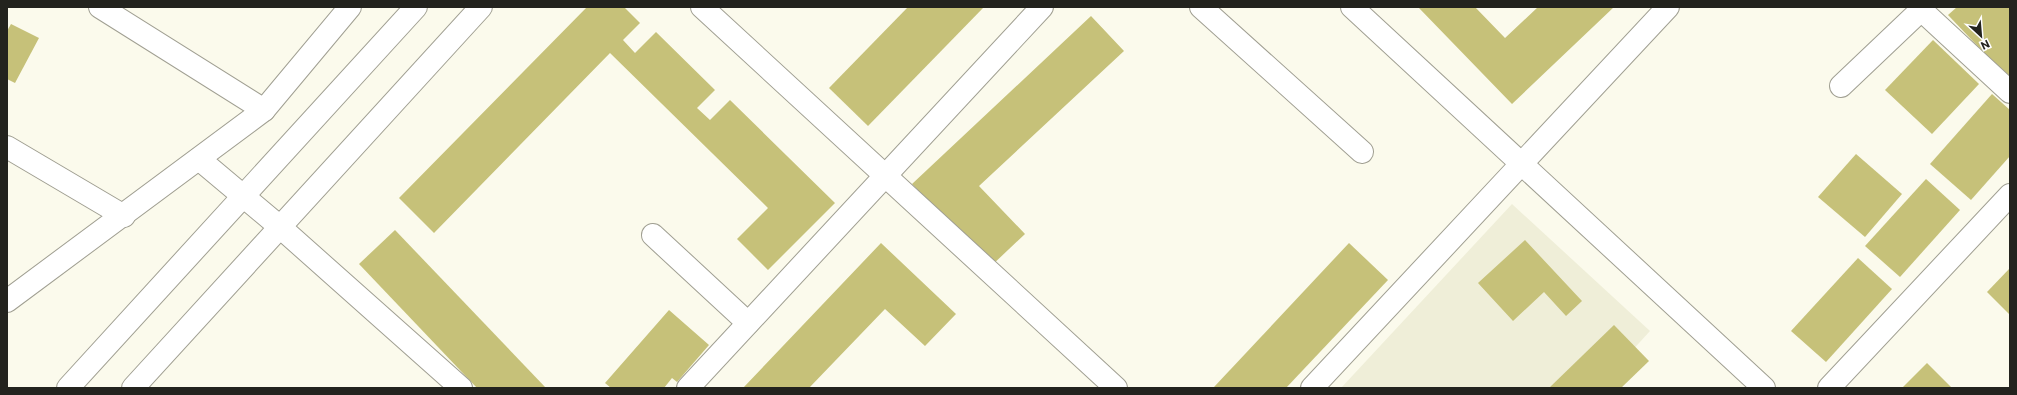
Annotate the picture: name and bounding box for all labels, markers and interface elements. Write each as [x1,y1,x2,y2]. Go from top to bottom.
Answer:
north arrow [1961,16,2001,56]
text: N [1979,38,1992,53]

